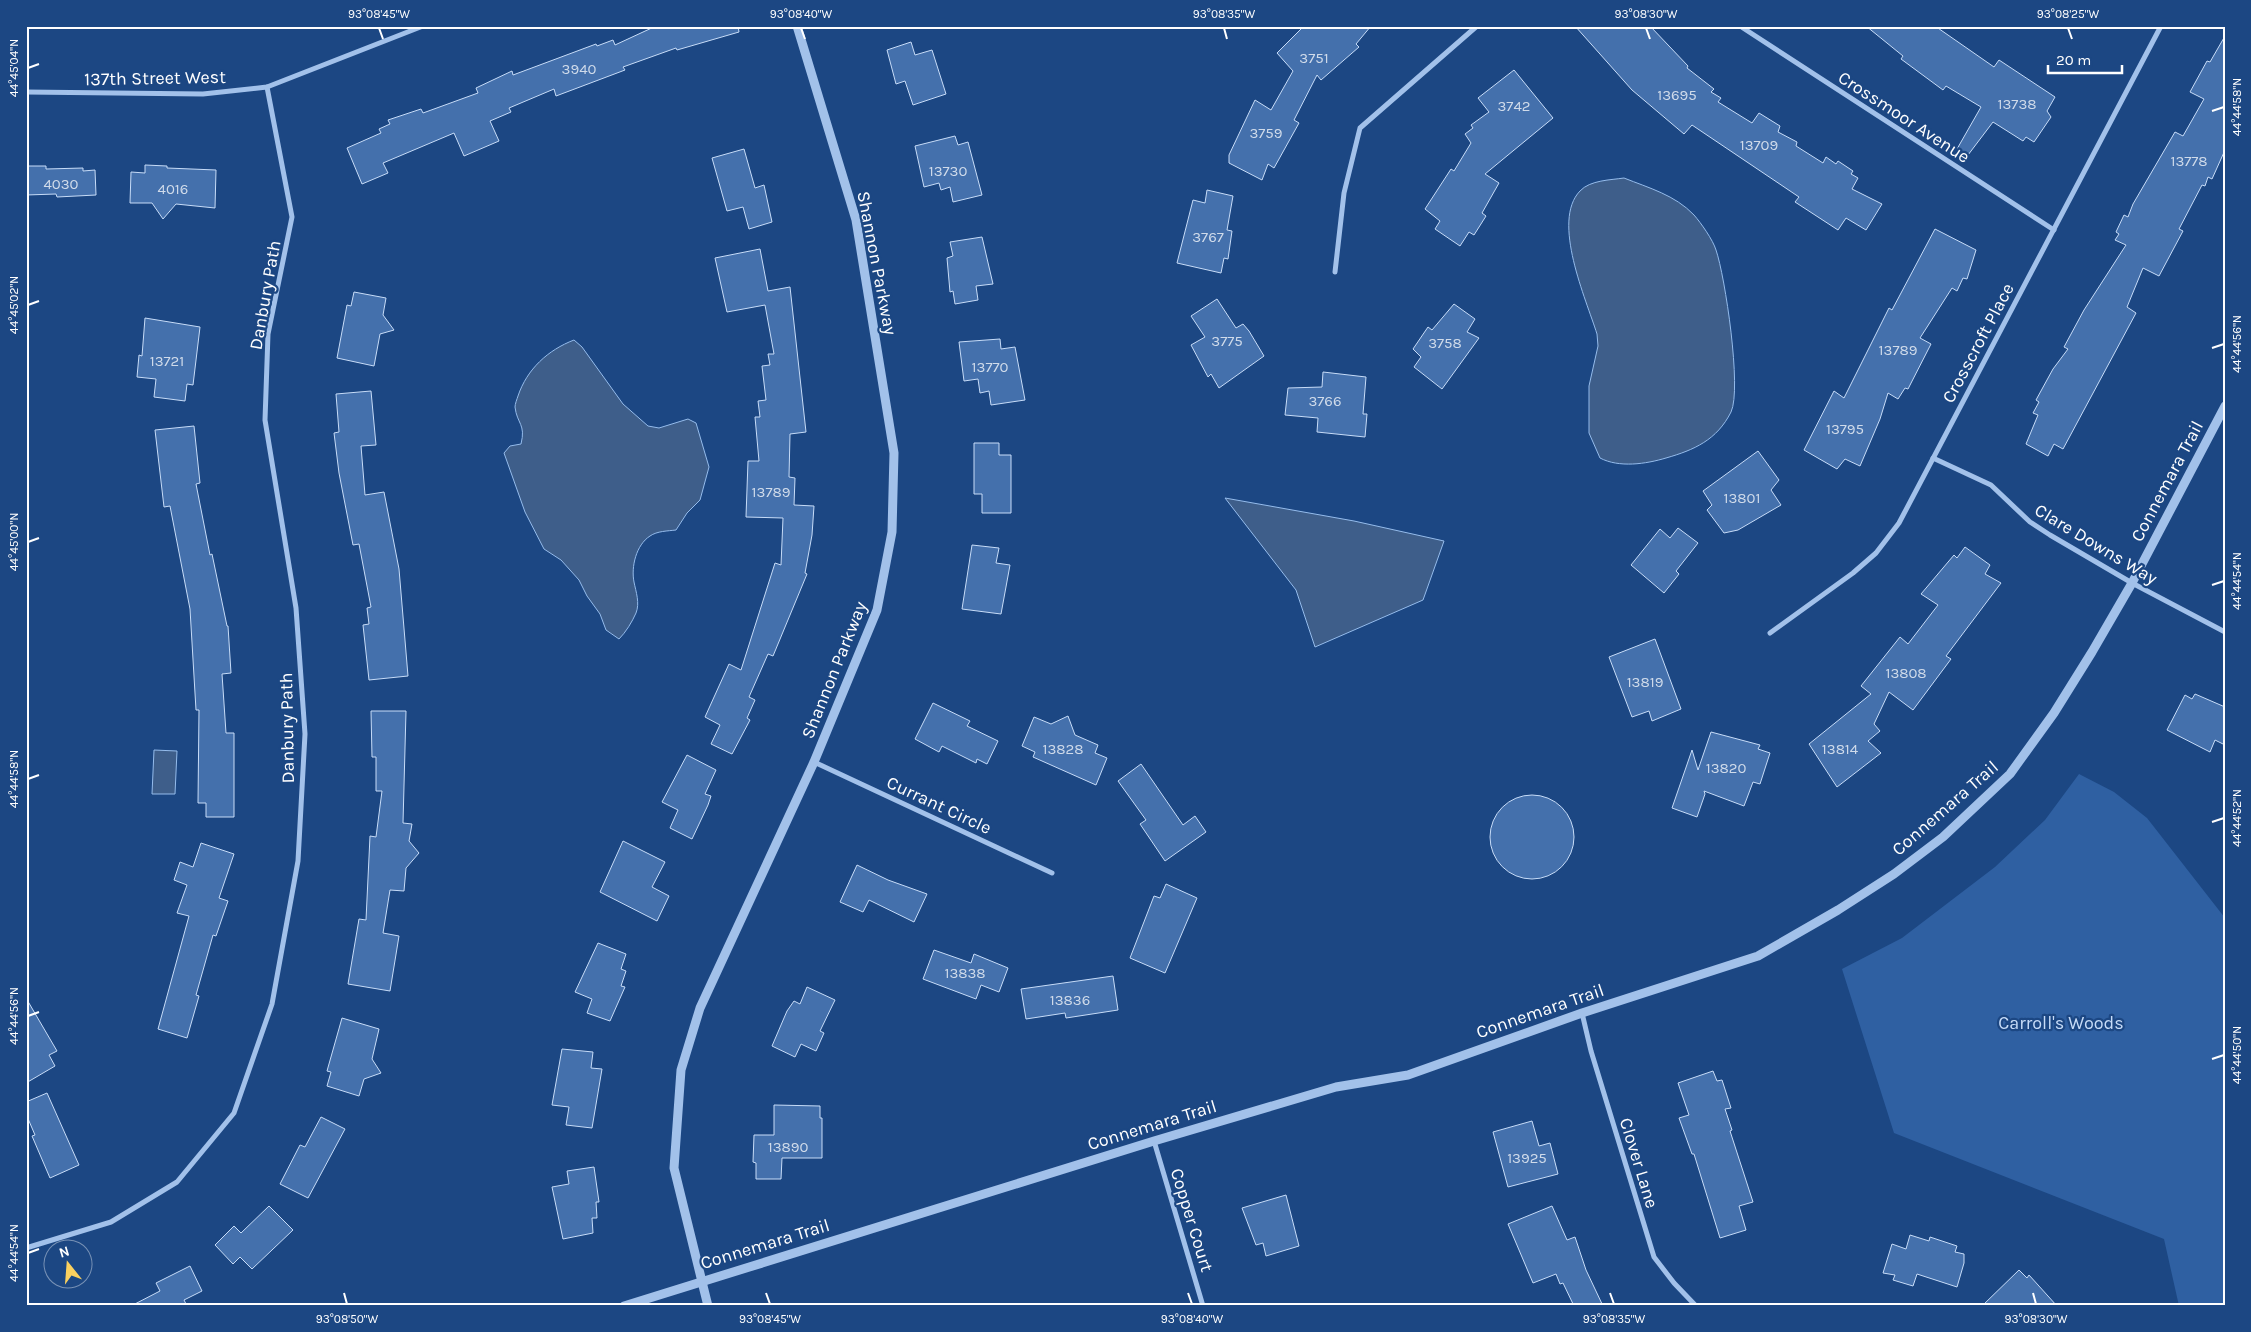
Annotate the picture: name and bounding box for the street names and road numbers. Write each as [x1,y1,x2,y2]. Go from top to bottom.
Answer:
street label: 137th Street West [84,66,226,90]
street label: Crossmoor Avenue [1834,66,1974,168]
street label: Shannon Parkway [852,189,902,337]
street label: Danbury Path [245,238,285,352]
street label: Crosscroft Place [1937,279,2019,407]
street label: Connemara Trail [2126,417,2208,545]
street label: Clare Downs Way [2031,499,2162,590]
street label: Shannon Parkway [796,598,872,742]
street label: Danbury Path [275,672,299,784]
street label: Connemara Trail [1887,756,2003,860]
street label: Currant Circle [883,771,995,839]
street label: Connemara Trail [1473,979,1607,1043]
street label: Connemara Trail [1085,1095,1219,1155]
street label: Clover Lane [1615,1115,1663,1211]
street label: Copper Court [1166,1166,1218,1275]
street label: Connemara Trail [698,1214,832,1274]

